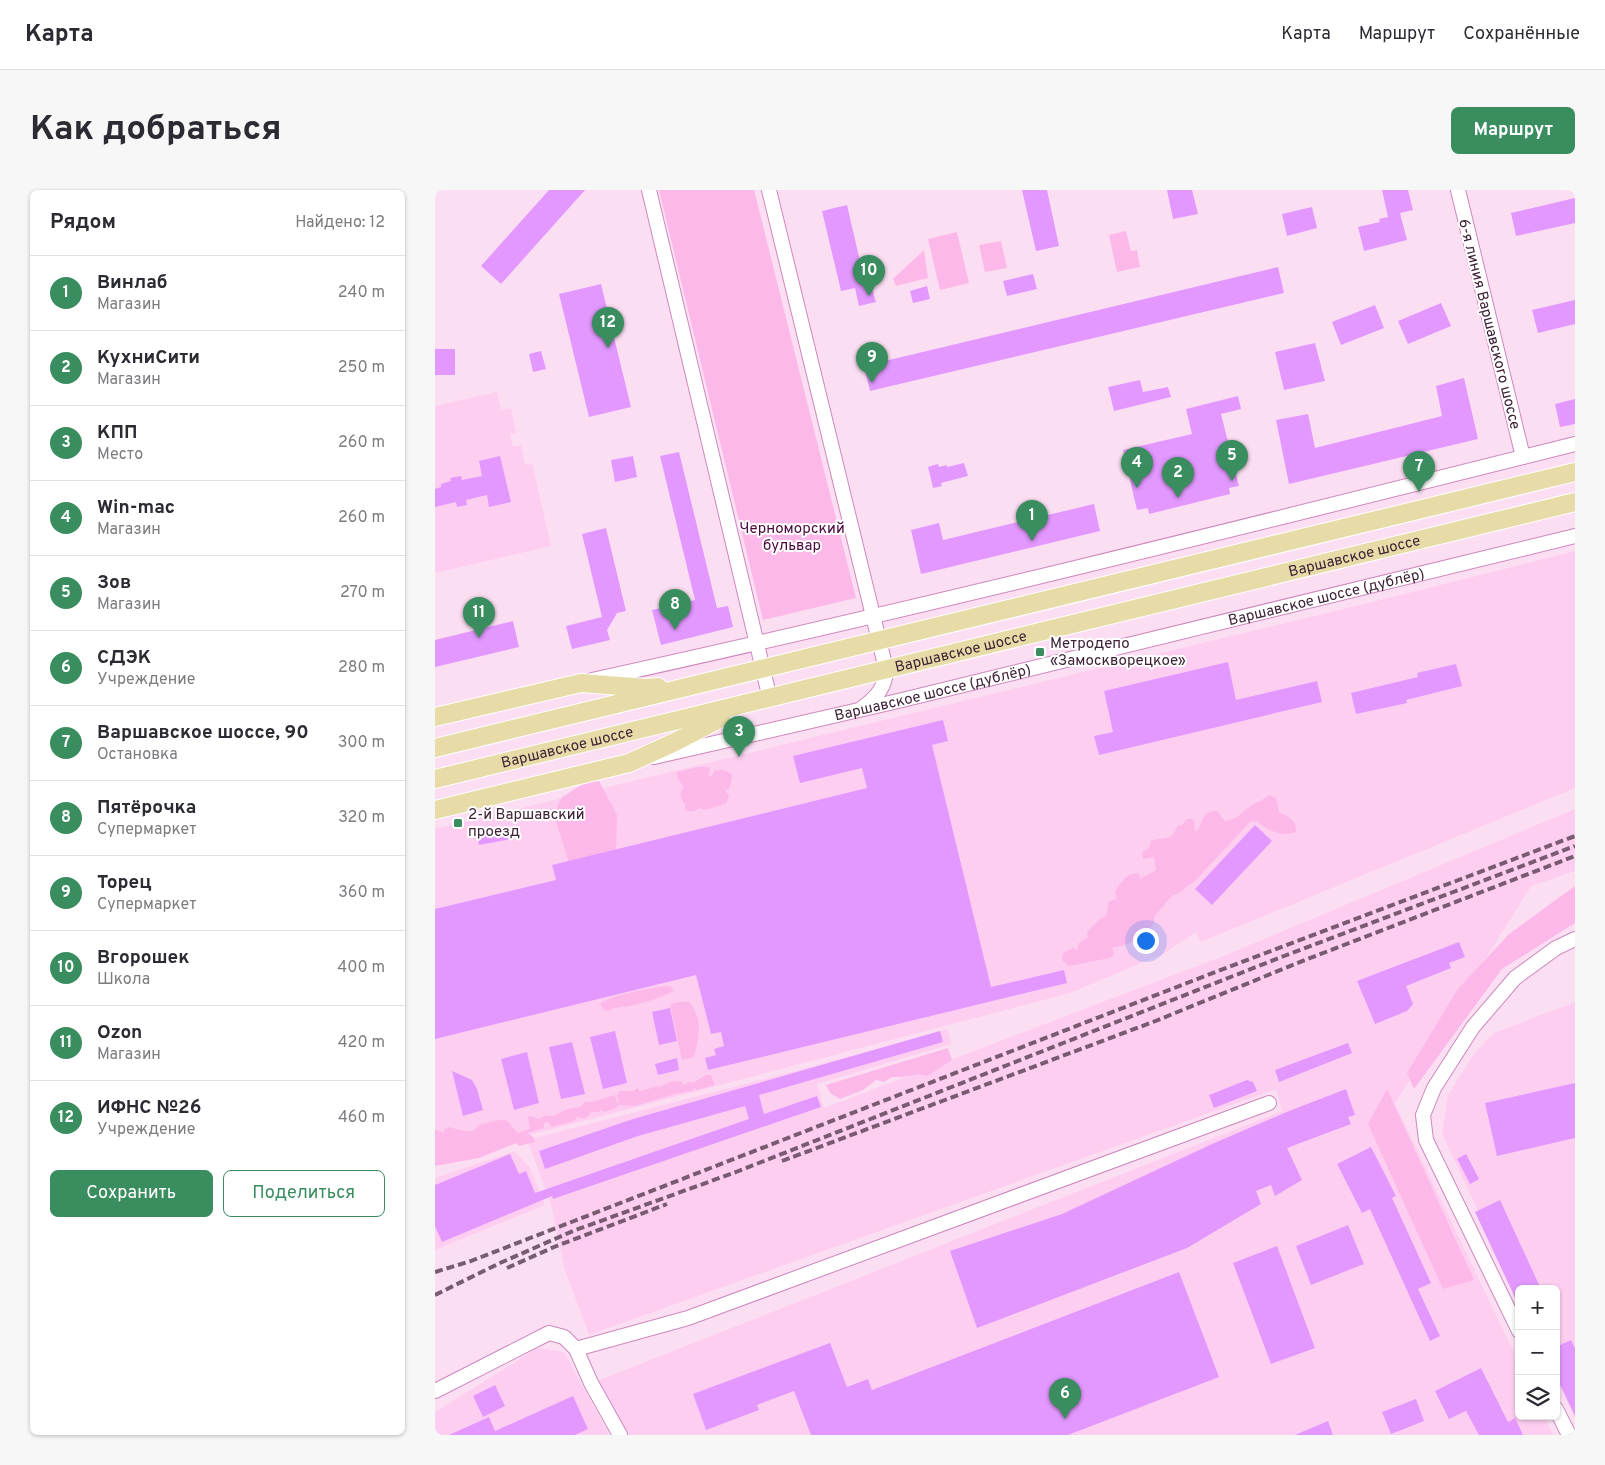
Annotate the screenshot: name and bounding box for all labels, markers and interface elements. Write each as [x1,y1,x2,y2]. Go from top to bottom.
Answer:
text: Карта [25,20,94,50]
text: Карта [1281,23,1331,46]
text: Маршрут [1359,23,1435,46]
text: Сохранённые [1463,23,1580,46]
button: Маршрут [1451,107,1575,154]
text: Как добраться [30,108,282,152]
text: Рядом [50,209,116,236]
text: Найдено: 12 [295,213,385,233]
street label: 6-я линия Варшавского шоссе [1453,217,1524,432]
pin: 10 [853,255,885,296]
text: Винлаб [97,271,168,295]
text: 1 [63,283,69,303]
text: 240 m [338,283,385,303]
text: Магазин [97,295,161,315]
pin: 12 [592,307,624,348]
pin: 9 [856,342,888,383]
text: КухниСити [97,346,200,370]
text: 2 [61,358,71,378]
text: 250 m [338,358,385,378]
text: Магазин [97,370,161,390]
text: КПП [97,421,137,445]
text: 3 [61,433,71,453]
text: 260 m [338,433,385,453]
pin: 5 [1216,440,1248,481]
text: Место [97,445,143,465]
pin: 4 [1121,447,1153,488]
pin: 7 [1403,451,1435,492]
pin: 2 [1162,457,1194,498]
text: Win-mac [97,496,175,520]
pin: 1 [1016,500,1048,541]
text: 4 [61,508,71,528]
text: 260 m [338,508,385,528]
text: Магазин [97,520,161,540]
park label: Черноморский бульвар [739,520,845,556]
street label: Варшавское шоссе [1287,532,1423,582]
street label: Варшавское шоссе (дублёр) [1226,565,1427,631]
text: Зов [97,571,131,595]
text: 5 [61,583,71,603]
text: 270 m [340,583,385,603]
pin: 8 [659,589,691,630]
text: Магазин [97,595,161,615]
pin: 11 [463,597,495,638]
street label: Варшавское шоссе [893,628,1029,678]
place label: Метродепо «Замоскворецкое» [1050,635,1186,671]
text: СДЭК [97,646,151,670]
marker: Метродепо «Замоскворецкое» [1034,646,1046,658]
text: 6 [61,658,71,678]
text: 280 m [338,658,385,678]
street label: Варшавское шоссе (дублёр) [833,661,1033,726]
text: Учреждение [97,670,195,690]
pin: 3 [723,716,755,757]
text: Варшавское шоссе, 90 [97,721,309,745]
street label: Варшавское шоссе [500,723,635,774]
text: 7 [62,733,70,753]
text: 300 m [338,733,385,753]
text: Остановка [97,745,178,765]
text: Пятёрочка [97,796,196,820]
place label: 2-й Варшавский проезд [468,806,585,842]
text: 8 [61,808,71,828]
text: 320 m [338,808,385,828]
marker: 2-й Варшавский проезд [452,817,464,829]
text: Супермаркет [97,820,197,840]
text: Торец [97,871,152,895]
text: 9 [61,883,71,903]
text: 360 m [338,883,385,903]
text: Супермаркет [97,895,197,915]
your location [1133,928,1159,954]
text: Вгорошек [97,946,189,970]
text: 10 [58,958,74,978]
text: 400 m [337,958,385,978]
text: Школа [97,970,150,990]
text: Ozon [97,1021,142,1045]
text: 11 [60,1033,72,1053]
text: 420 m [338,1033,385,1053]
text: Магазин [97,1045,161,1065]
text: ИФНС №26 [97,1096,201,1120]
text: 12 [58,1108,74,1128]
text: 460 m [338,1108,385,1128]
text: Учреждение [97,1120,195,1140]
button: Сохранить [50,1170,213,1217]
button: Поделиться [223,1170,385,1217]
map controls [1515,1285,1560,1420]
button: + [1515,1285,1560,1330]
button: − [1515,1330,1560,1375]
button: layers [1515,1375,1560,1420]
pin: 6 [1049,1378,1081,1419]

